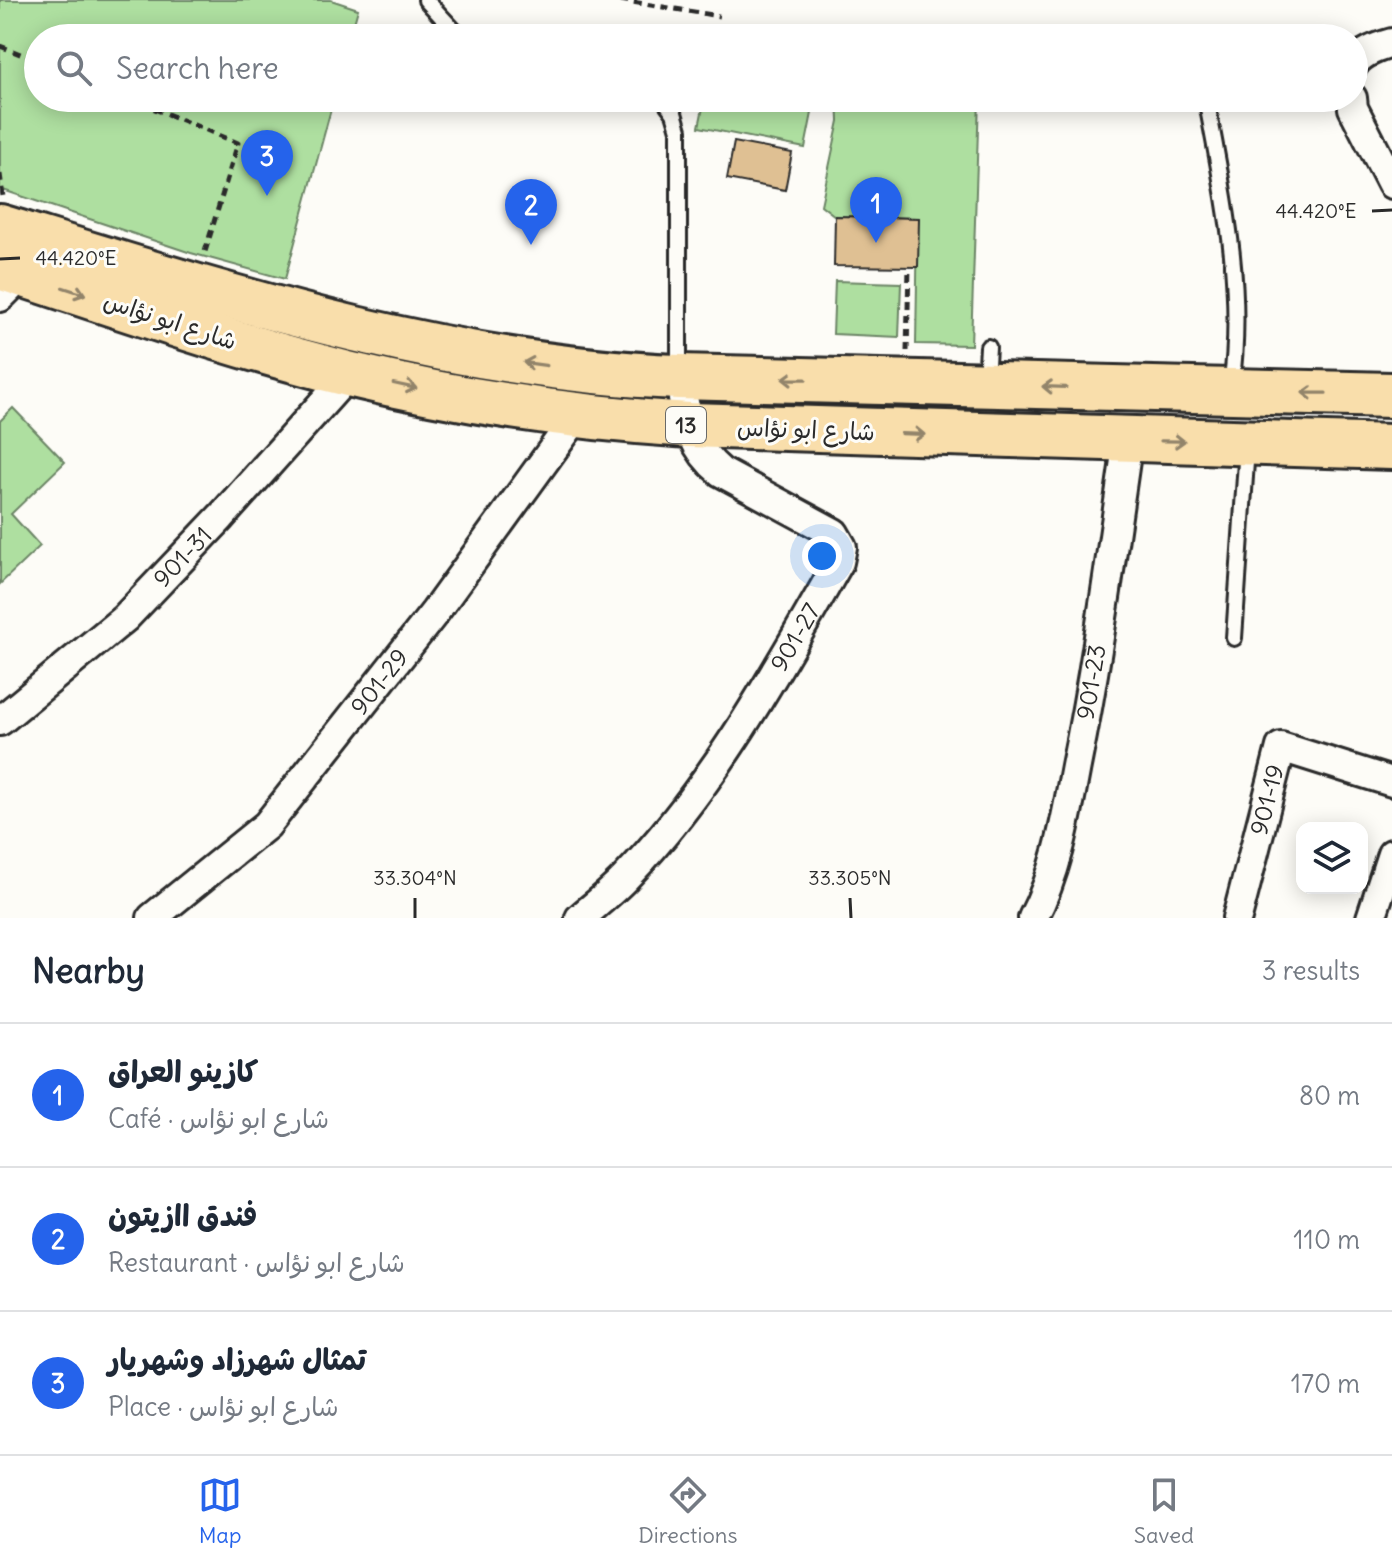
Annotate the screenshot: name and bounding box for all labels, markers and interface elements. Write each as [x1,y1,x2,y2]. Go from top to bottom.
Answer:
search box [24,24,1368,112]
icon: search [52,46,96,90]
text: Search here [116,49,279,87]
pin: 3 [241,130,293,196]
pin: 1 [850,177,902,243]
pin: 2 [505,179,557,245]
text: 44.420°E [1276,198,1357,223]
text: 44.420°E [36,245,117,270]
one-way arrow [62,284,87,299]
street label: شارع ابو نؤاس [99,284,241,358]
one-way arrow [523,356,548,371]
one-way arrow [781,371,808,387]
one-way arrow [391,379,417,394]
one-way arrow [1041,379,1068,394]
one-way arrow [1301,386,1328,401]
road number: 13 [666,407,706,443]
street label: شارع ابو نؤاس [736,412,875,449]
one-way arrow [899,426,926,441]
one-way arrow [1159,433,1186,448]
street label: 901-31 [147,520,218,593]
your location [802,536,842,576]
street label: 901-27 [763,597,826,676]
street label: 901-29 [344,642,414,720]
street label: 901-23 [1069,642,1112,722]
street label: 901-19 [1243,761,1290,838]
map controls [1296,822,1368,894]
button: layers [1296,822,1368,894]
text: 33.304°N [373,865,457,890]
text: 33.305°N [808,865,892,890]
text: Nearby [32,949,145,992]
text: 3 results [1262,954,1360,987]
text: كازينو العراق [108,1052,258,1090]
text: 1 [53,1079,63,1112]
text: 80 m [1299,1079,1360,1112]
text: Café · شارع ابو نؤاس [108,1102,329,1135]
text: فندق اازيتون [108,1196,258,1234]
text: 2 [51,1223,65,1256]
text: 110 m [1293,1223,1360,1256]
text: Restaurant · شارع ابو نؤاس [108,1246,405,1279]
text: تمثال شهرزاد وشهريار [108,1340,366,1378]
text: 3 [51,1367,65,1400]
text: 170 m [1291,1367,1360,1400]
text: Place · شارع ابو نؤاس [108,1390,339,1423]
tab: Map [198,1473,242,1549]
tab: Directions [638,1473,738,1549]
tab: Saved [1134,1473,1194,1549]

